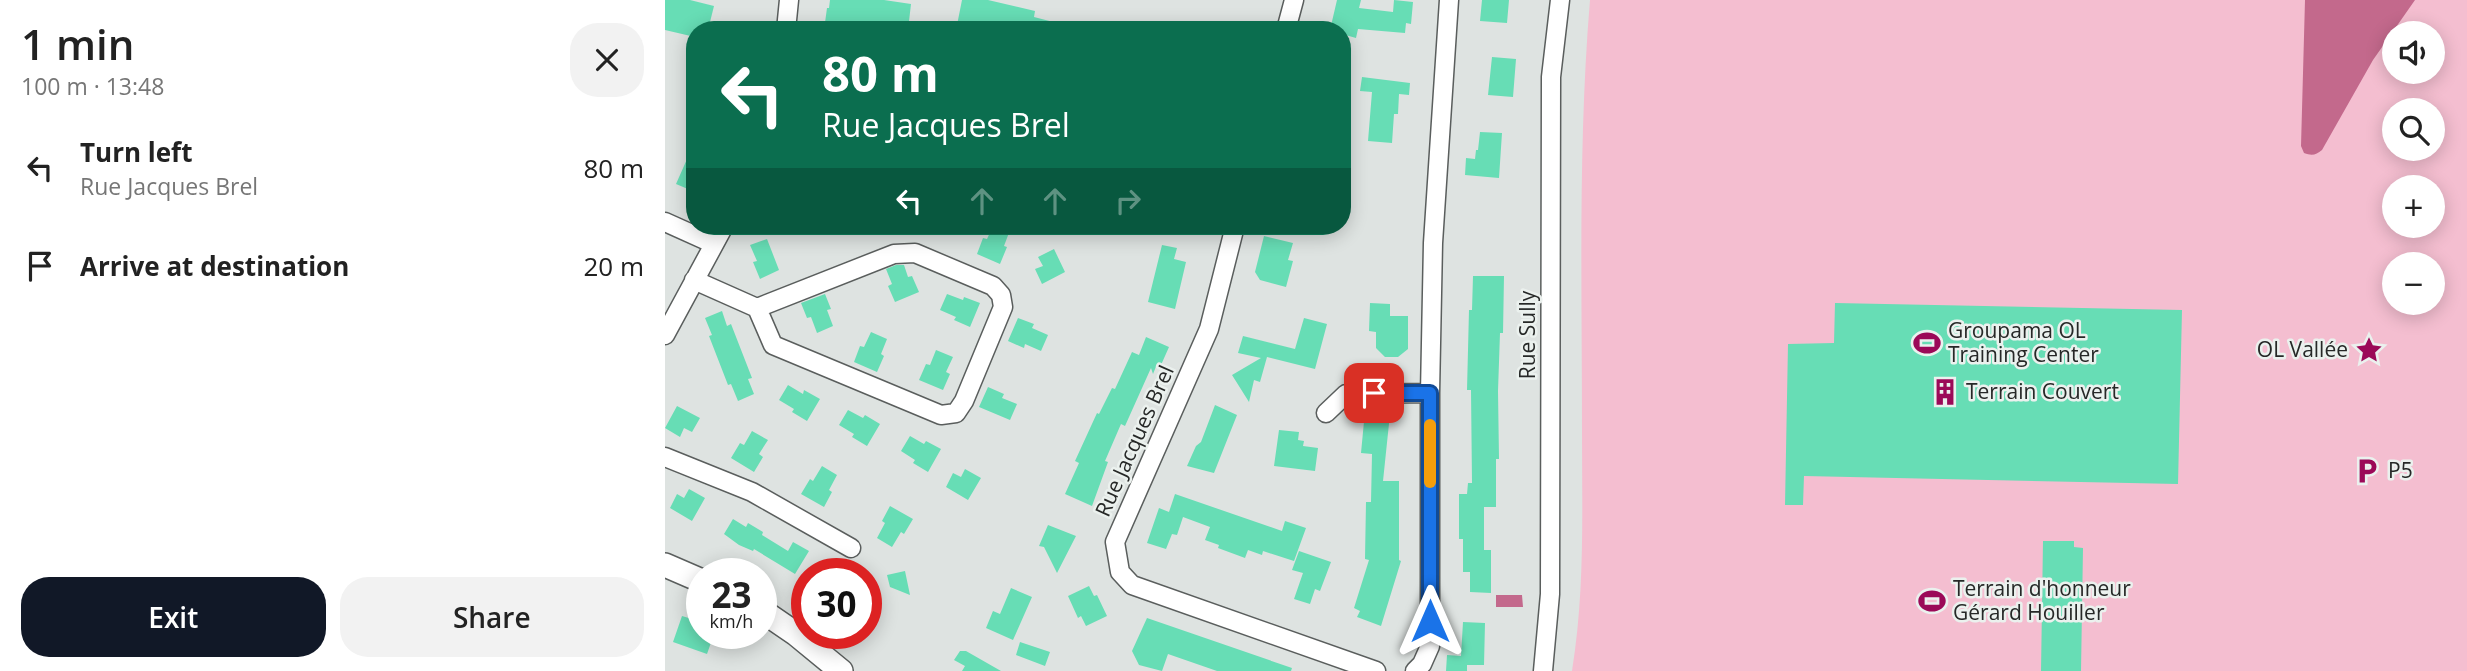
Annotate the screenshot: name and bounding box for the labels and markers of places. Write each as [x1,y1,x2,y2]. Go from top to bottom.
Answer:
place label: Groupama OL Training Center [1948,316,2099,368]
sports icon: Groupama OL Training Center [1912,328,1942,358]
place label: OL Vallée [2257,335,2348,363]
place icon: OL Vallée [2354,335,2384,365]
pin [1344,363,1404,423]
building icon: Terrain Couvert [1930,377,1960,407]
place label: Terrain Couvert [1966,377,2119,405]
parking icon: P5 [2352,456,2382,486]
place label: P5 [2388,456,2413,484]
place label: Terrain d'honneur Gérard Houiller [1953,574,2131,626]
sports icon: Terrain d'honneur Gérard Houiller [1917,586,1947,616]

